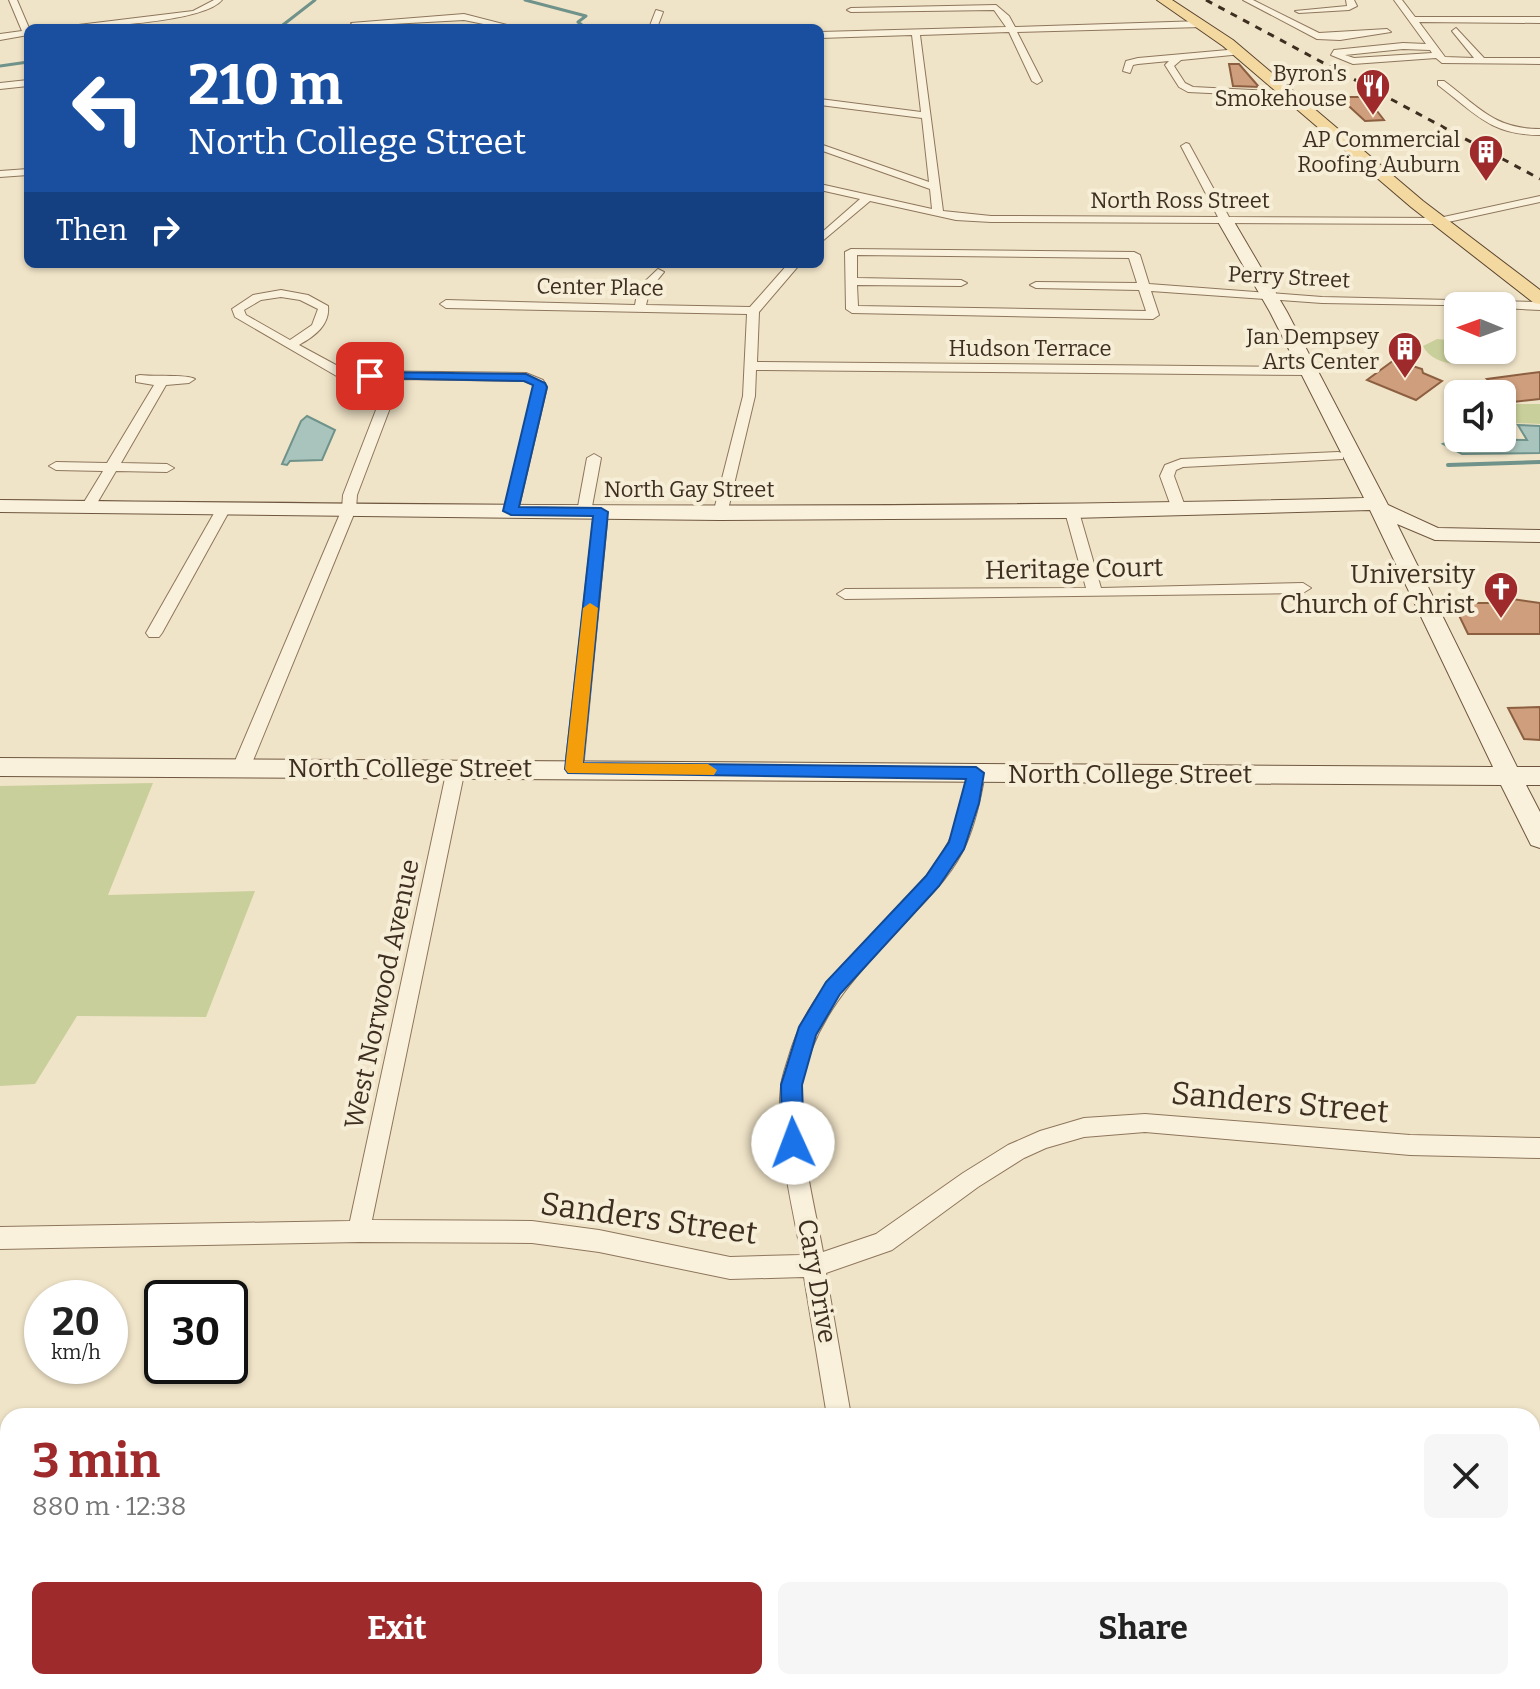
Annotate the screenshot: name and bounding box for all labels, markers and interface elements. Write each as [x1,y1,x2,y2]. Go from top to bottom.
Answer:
text: 210 m [188,52,343,119]
icon: left [56,56,160,160]
place label: Byron's Smokehouse [1215,60,1347,112]
restaurant icon: Byron's Smokehouse [1354,67,1392,117]
text: North College Street [188,120,526,164]
place label: AP Commercial Roofing Auburn [1297,126,1460,178]
building icon: AP Commercial Roofing Auburn [1467,133,1505,183]
street label: North Ross Street [1090,187,1270,214]
icon: right [143,208,187,252]
text: Then [56,212,127,248]
street label: Perry Street [1227,260,1351,294]
street label: Center Place [536,272,664,302]
north arrow [1444,292,1516,364]
map controls [1444,292,1516,452]
place label: Jan Dempsey Arts Center [1245,323,1379,375]
building icon: Jan Dempsey Arts Center [1386,330,1424,380]
street label: Hudson Terrace [949,335,1111,362]
pin [336,342,404,410]
icon: arrive [348,354,392,398]
button: sound [1444,380,1516,452]
street label: North Gay Street [604,476,774,503]
street label: Heritage Court [985,552,1164,586]
place label: University Church of Christ [1279,559,1476,620]
church icon: University Church of Christ [1482,570,1520,620]
street label: North College Street [288,753,533,784]
street label: North College Street [1008,759,1253,790]
street label: West Norwood Avenue [338,856,426,1132]
street label: Sanders Street [1170,1074,1391,1130]
position arrow [751,1101,835,1185]
street label: Sanders Street [538,1184,760,1252]
street label: Cary Drive [791,1217,843,1345]
speed limit sign: 30 [144,1280,248,1384]
text: 20 [52,1298,100,1346]
text: km/h [51,1340,101,1364]
text: 3 min [32,1432,160,1490]
button: close [1424,1434,1508,1518]
text: 880 m · 12:38 [32,1491,186,1522]
button: Exit [32,1582,762,1674]
button: Share [778,1582,1508,1674]

